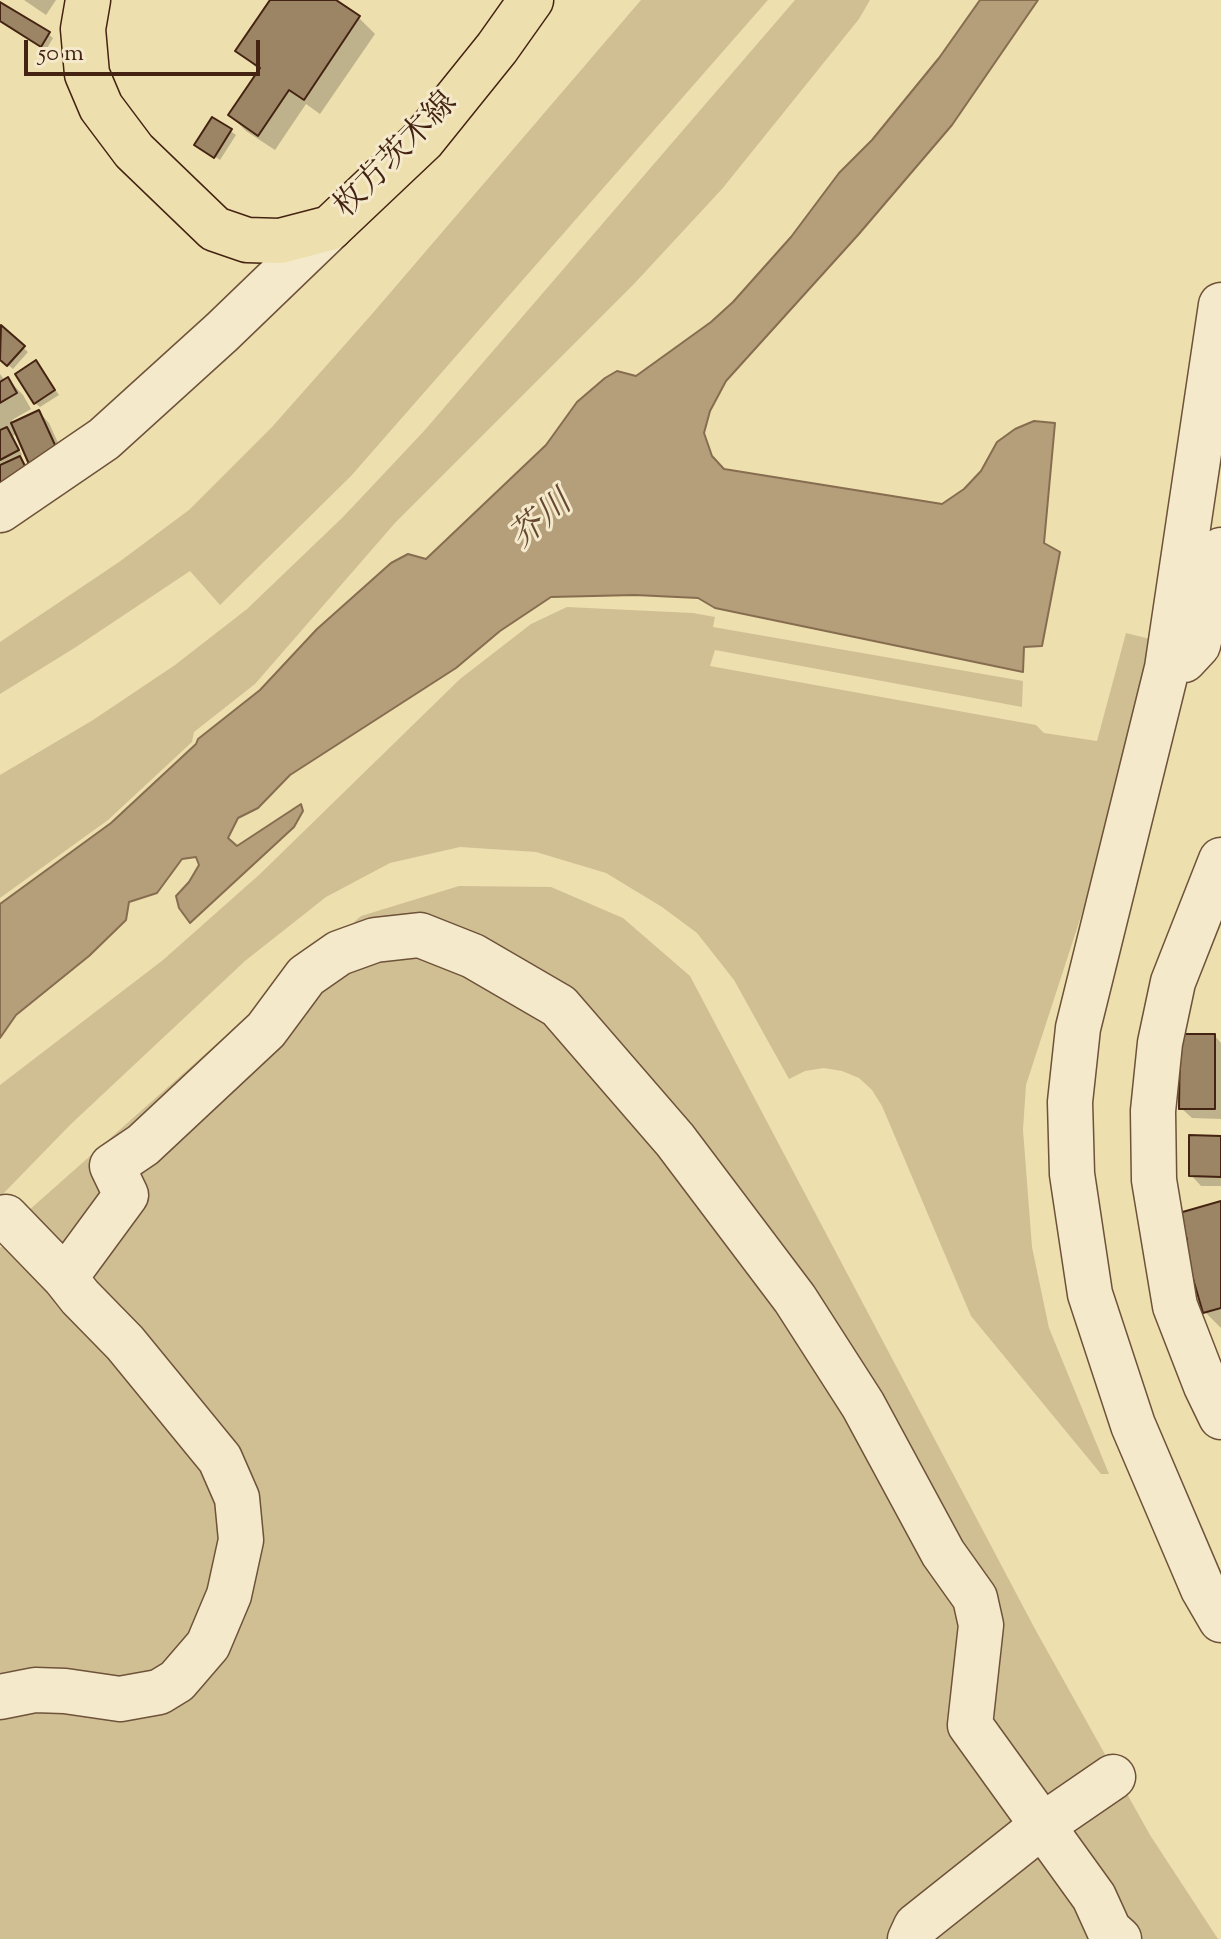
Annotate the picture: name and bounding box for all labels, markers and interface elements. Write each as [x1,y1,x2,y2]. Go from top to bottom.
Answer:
scale bar [28,24,264,74]
text: 50 m [38,37,84,71]
street label: 枚方茨木線 [329,86,467,228]
water label: 芥川 [504,486,582,560]

